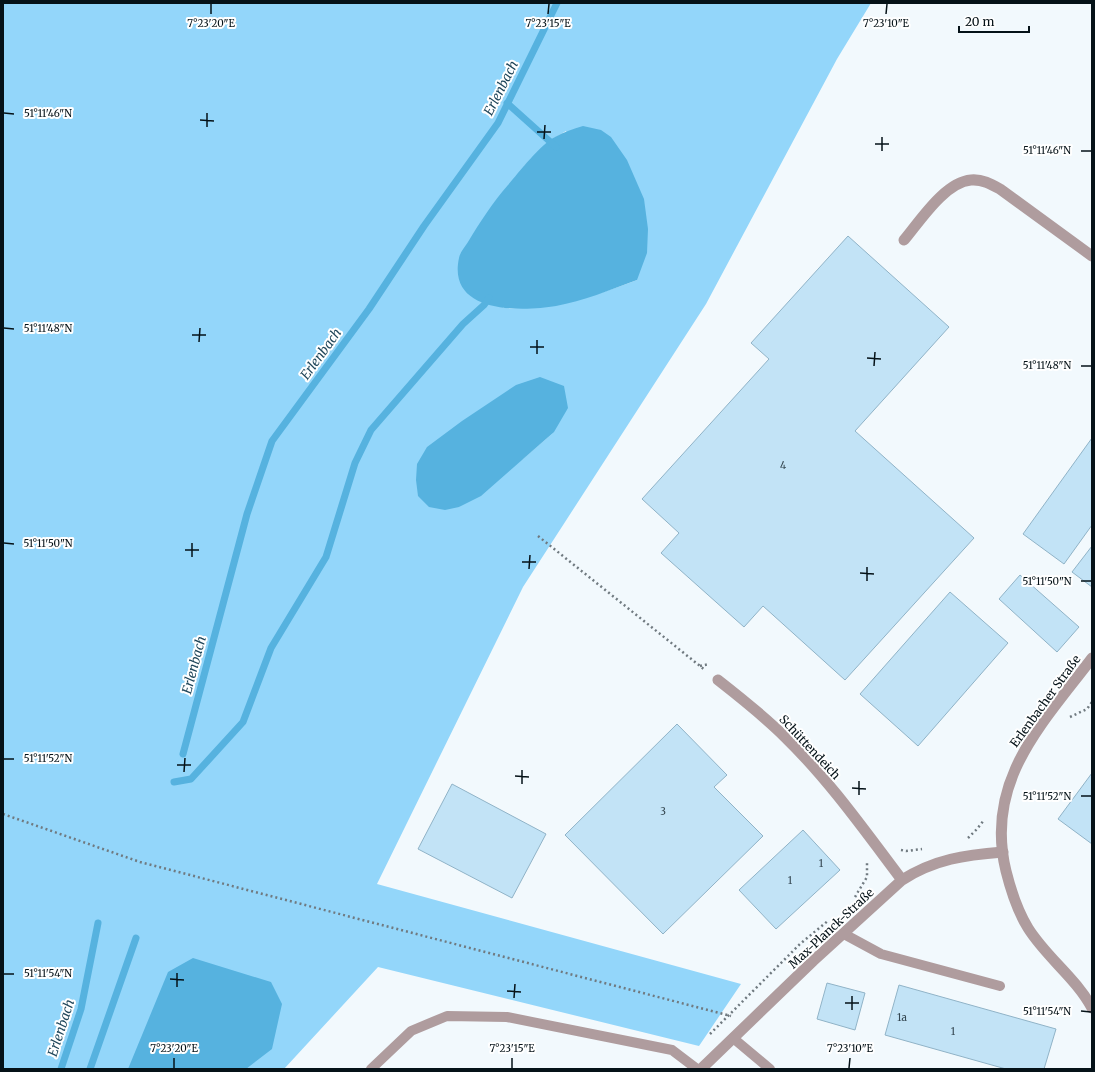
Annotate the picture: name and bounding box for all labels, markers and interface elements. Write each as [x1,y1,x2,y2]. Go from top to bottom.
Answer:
scale bar [959,8,1029,34]
text: 20 m [965,14,994,29]
text: 7°23'20"E [187,17,235,30]
text: 7°23'15"E [525,17,571,30]
text: 7°23'10"E [863,17,910,30]
water label: Erlenbach [480,58,522,118]
text: 51°11'46"N [24,107,72,120]
text: 51°11'46"N [1023,144,1071,157]
text: 51°11'48"N [24,322,72,335]
water label: Erlenbach [297,325,345,383]
text: 51°11'48"N [1023,359,1071,372]
house number: 4 [780,459,786,472]
text: 51°11'50"N [23,537,73,550]
text: 51°11'50"N [1022,575,1072,588]
water label: Erlenbach [178,634,210,696]
street label: Erlenbacher Straße [1007,652,1083,750]
street label: Schüttendeich [776,712,844,782]
text: 51°11'52"N [24,752,72,765]
text: 51°11'52"N [1023,790,1071,803]
house number: 3 [660,805,666,818]
house number: 1 [819,857,824,870]
house number: 1 [788,874,793,887]
street label: Max-Planck-Straße [785,885,877,971]
text: 51°11'54"N [24,967,72,980]
water label: Erlenbach [44,997,78,1059]
text: 51°11'54"N [1023,1005,1071,1018]
house number: 1a [897,1011,908,1024]
house number: 1 [951,1025,956,1038]
text: 7°23'20"E [150,1042,198,1055]
text: 7°23'15"E [489,1042,535,1055]
text: 7°23'10"E [827,1042,874,1055]

